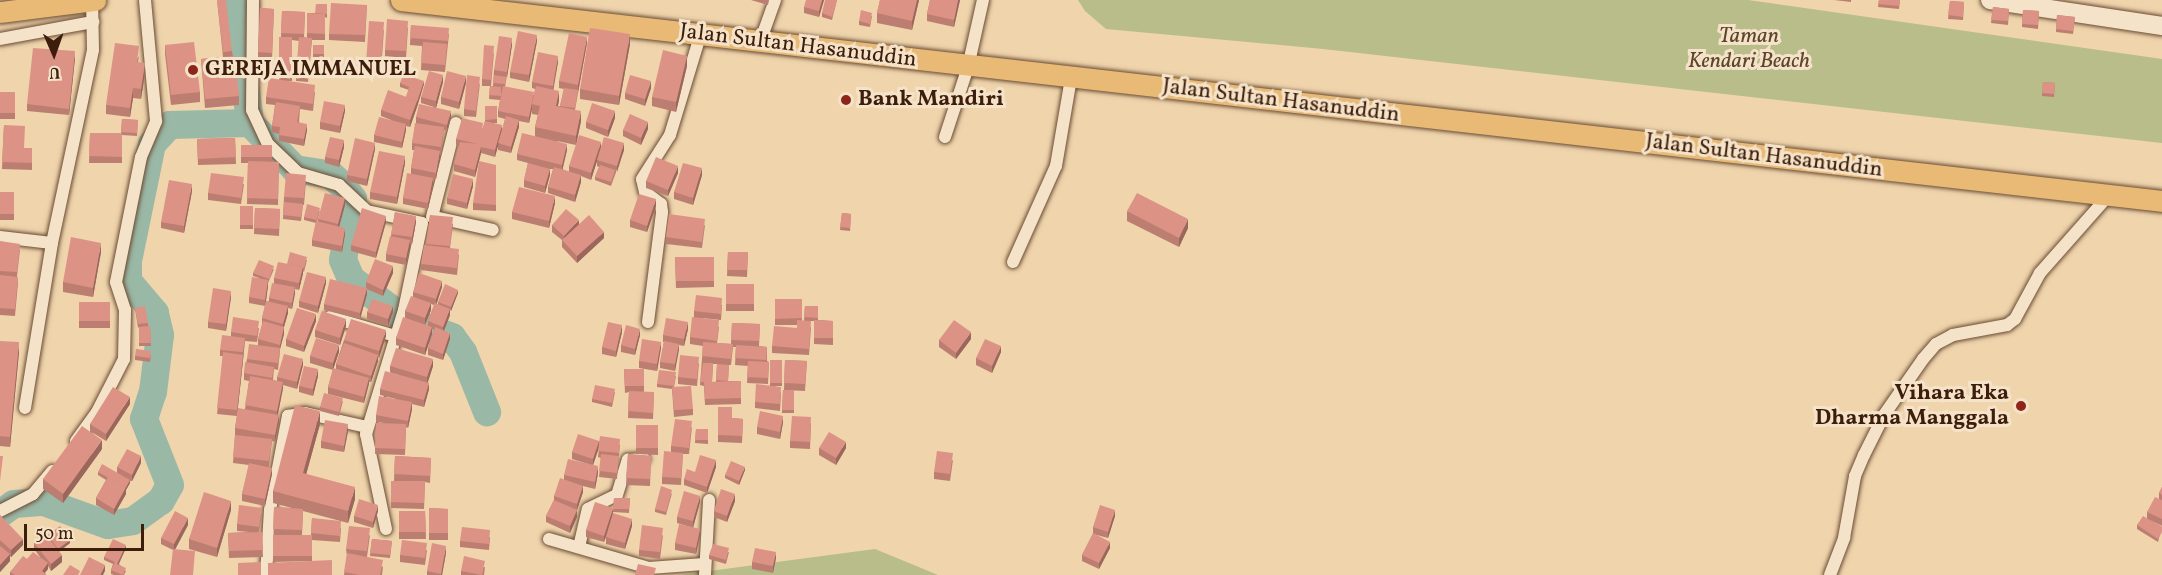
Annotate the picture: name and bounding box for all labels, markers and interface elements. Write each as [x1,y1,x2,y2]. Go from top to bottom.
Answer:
street label: Jalan Sultan Hasanuddin [678,18,918,74]
park label: Taman Kendari Beach [1688,23,1810,74]
north arrow [24,24,84,84]
place label: GEREJA IMMANUEL [205,57,416,83]
text: U [49,61,61,83]
marker: GEREJA IMMANUEL [186,63,200,77]
street label: Jalan Sultan Hasanuddin [1161,73,1401,129]
place label: Bank Mandiri [858,87,1004,113]
marker: Bank Mandiri [839,93,853,107]
street label: Jalan Sultan Hasanuddin [1644,128,1884,184]
place label: Vihara Eka Dharma Manggala [1815,380,2009,432]
marker: Vihara Eka Dharma Manggala [2014,399,2028,413]
scale bar [27,512,147,550]
text: 50 m [35,522,74,547]

